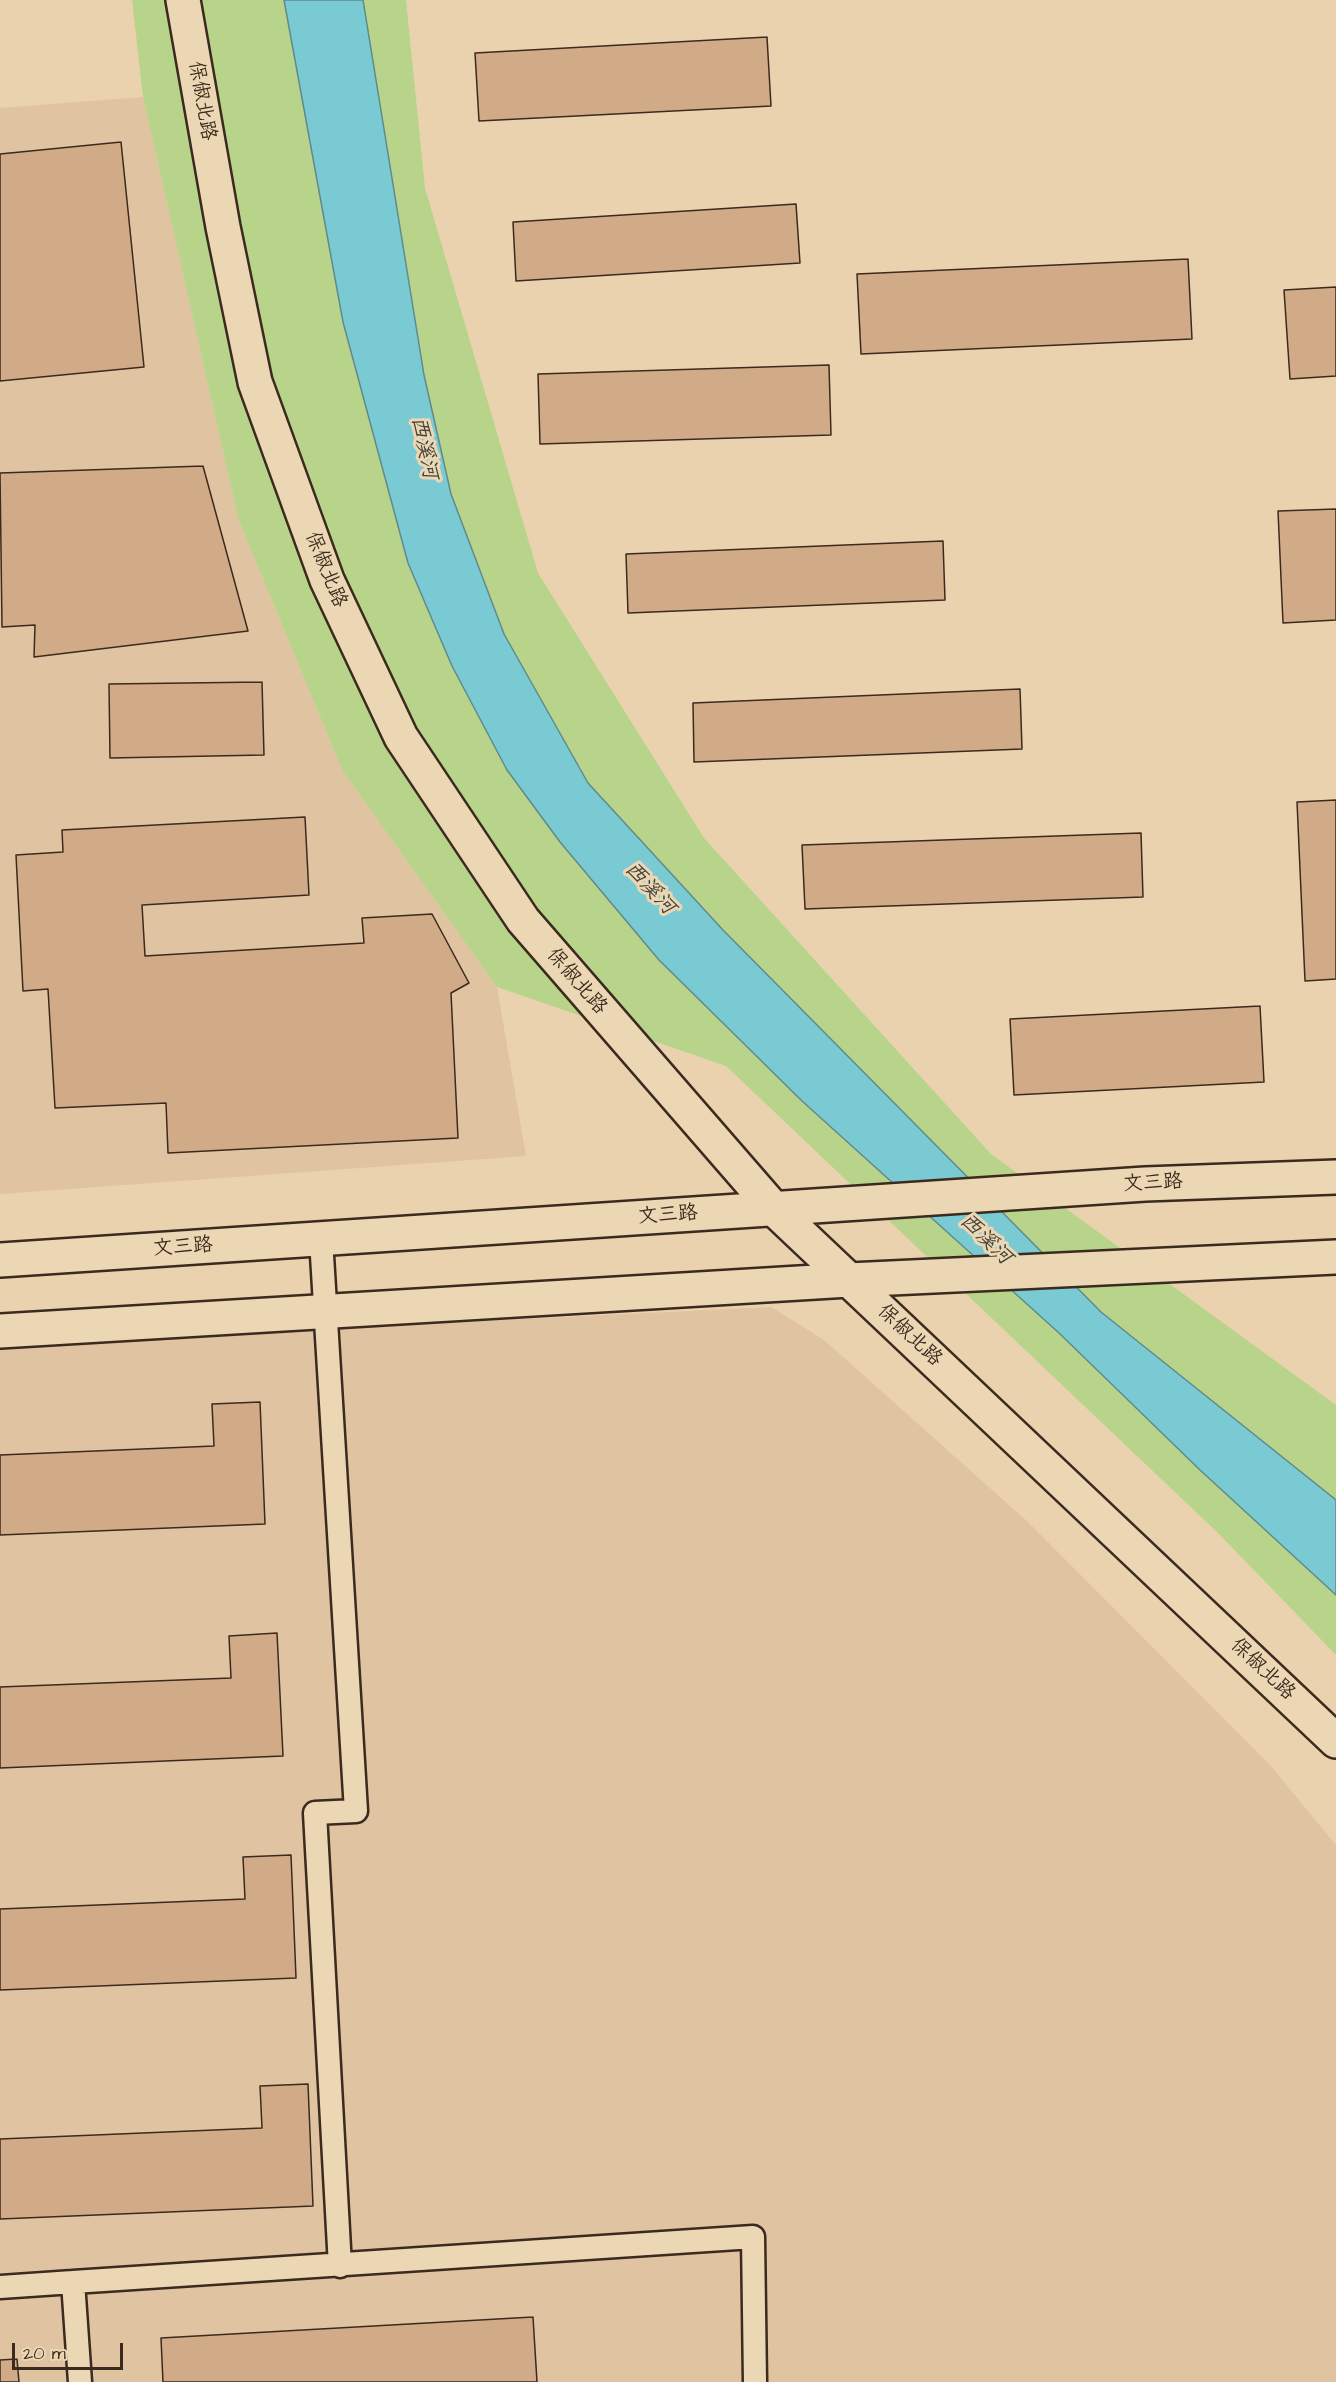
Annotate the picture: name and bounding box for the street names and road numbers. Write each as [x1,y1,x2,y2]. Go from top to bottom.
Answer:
street label: 保俶北路 [182,60,220,142]
street label: 保俶北路 [299,528,351,612]
street label: 保俶北路 [541,944,611,1020]
street label: 文三路 [1122,1170,1184,1198]
street label: 文三路 [637,1202,699,1230]
street label: 文三路 [152,1234,214,1262]
street label: 保俶北路 [872,1300,946,1372]
street label: 保俶北路 [1225,1634,1299,1706]

